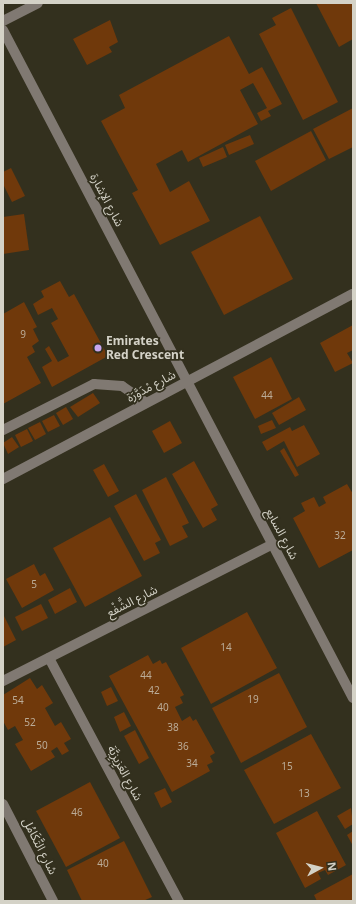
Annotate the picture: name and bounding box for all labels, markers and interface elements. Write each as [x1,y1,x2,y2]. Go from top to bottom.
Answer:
street label: شارع الإشارة [87,171,127,229]
house number: 9 [20,329,26,341]
place label: Emirates Red Crescent [106,334,184,362]
marker: Emirates Red Crescent [93,343,103,353]
street label: شارع مْدَوَّرَة [124,367,178,405]
house number: 44 [261,390,273,402]
street label: شارع السابع [263,506,301,562]
house number: 32 [334,530,346,542]
house number: 5 [31,579,37,591]
street label: شارع الشَّفْع [104,582,160,620]
house number: 14 [220,642,232,654]
house number: 44 [140,670,152,682]
house number: 42 [148,685,160,697]
house number: 19 [247,694,259,706]
house number: 54 [12,695,24,707]
house number: 40 [157,702,169,714]
house number: 52 [24,717,36,729]
house number: 38 [167,722,179,734]
house number: 50 [36,740,48,752]
house number: 36 [177,741,189,753]
street label: شارع العَزِيزِيَّة [104,743,146,803]
house number: 34 [186,758,198,770]
house number: 15 [281,761,293,773]
house number: 13 [298,788,310,800]
house number: 46 [71,807,83,819]
street label: شارع التَّكَامُل [20,815,60,877]
north arrow [300,848,340,888]
house number: 40 [97,858,109,870]
text: N [324,861,340,872]

